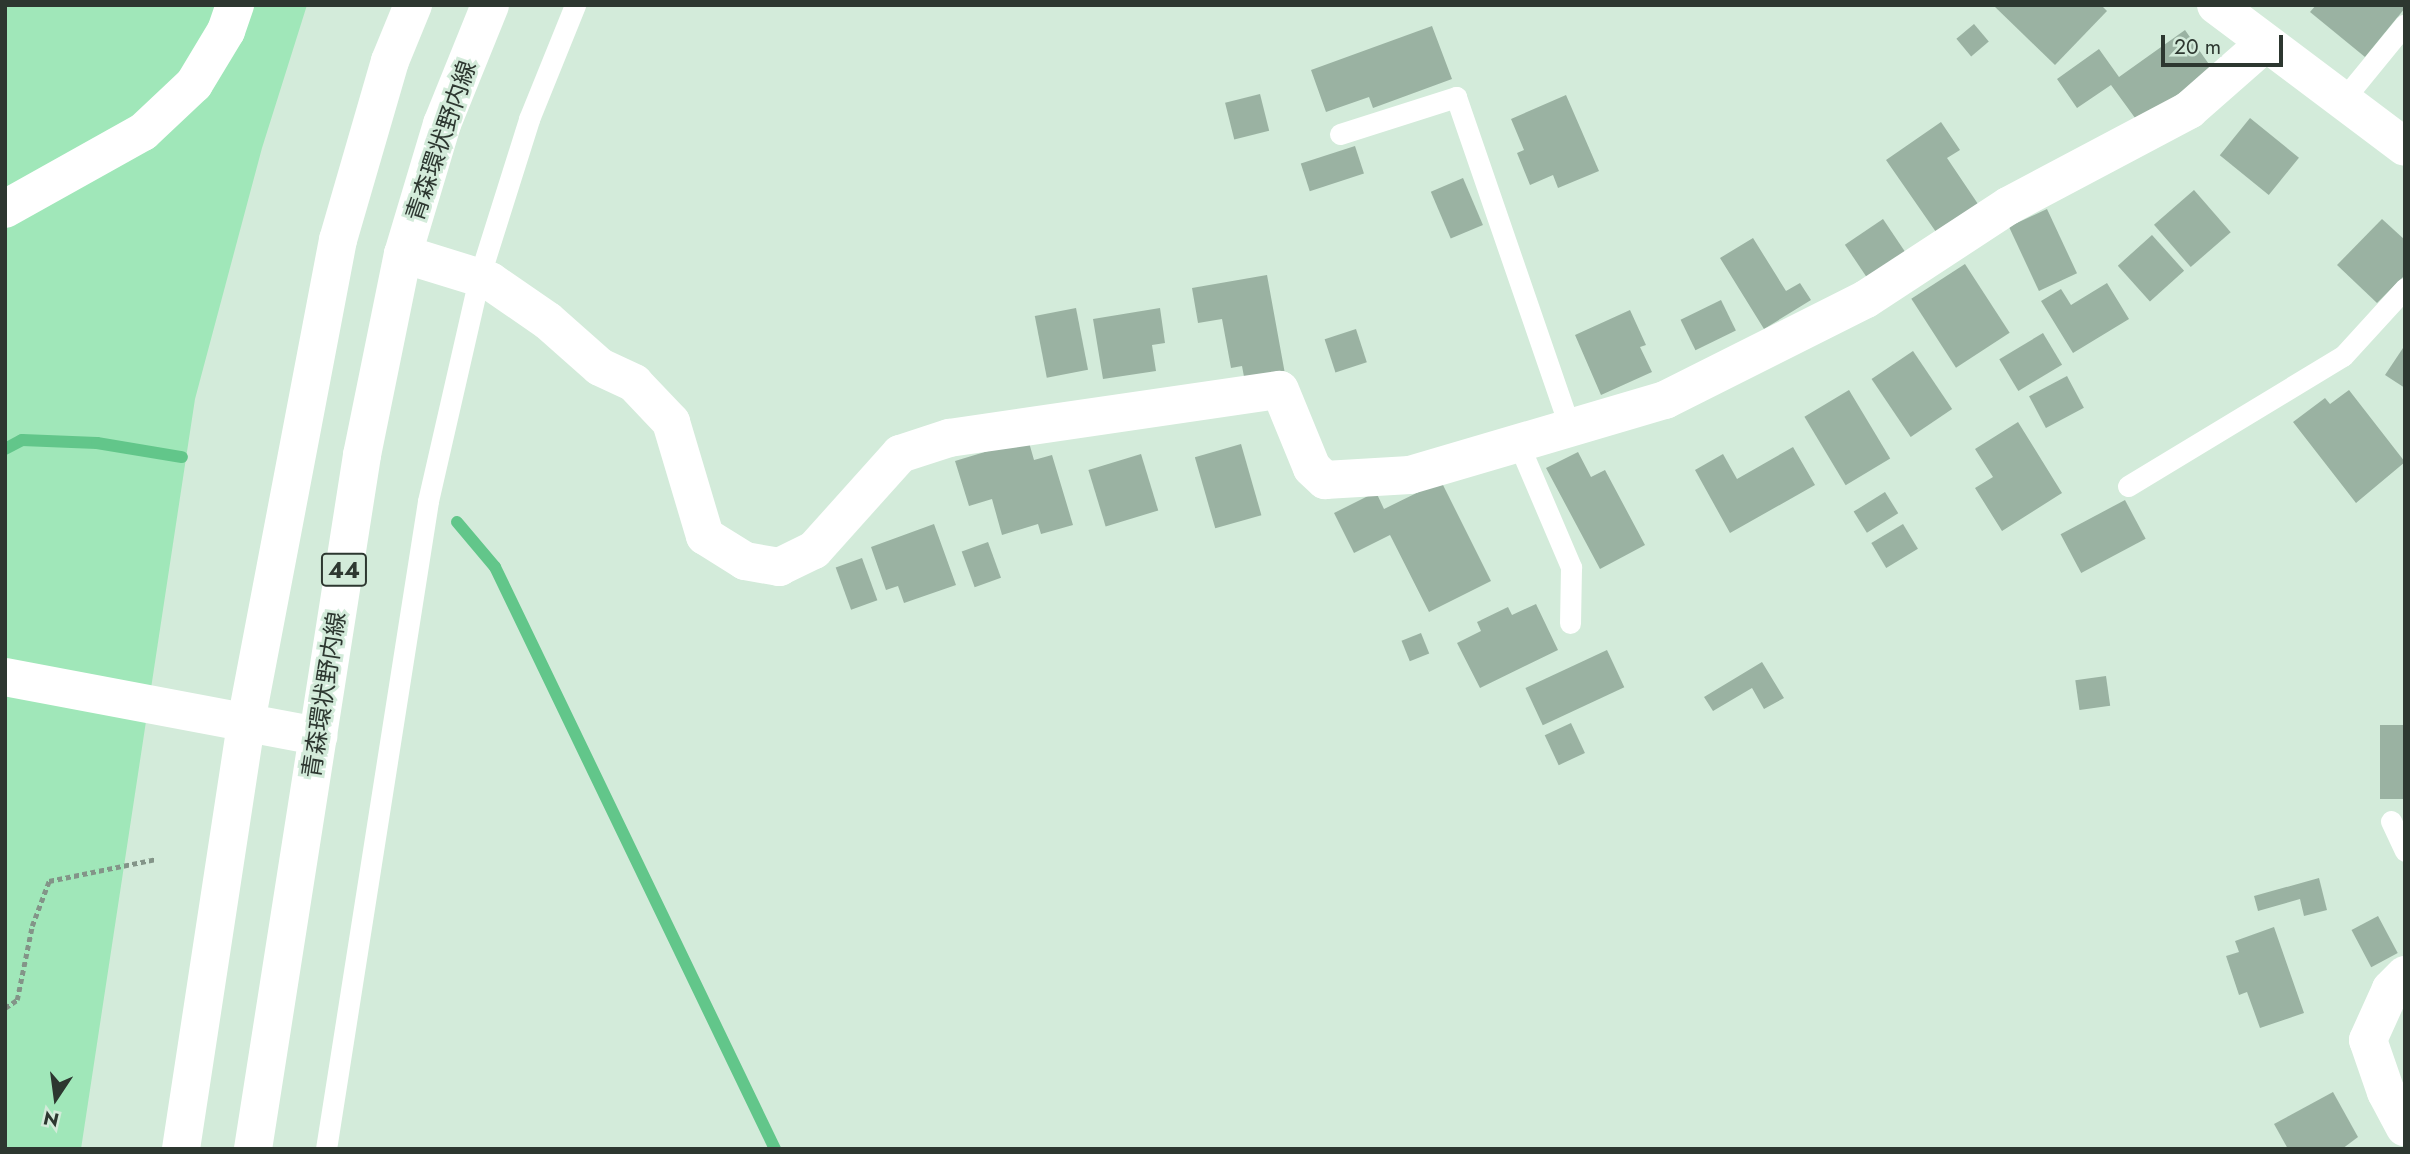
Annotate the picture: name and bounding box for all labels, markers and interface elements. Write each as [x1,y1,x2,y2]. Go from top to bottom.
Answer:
scale bar [2165,21,2288,65]
text: 20 m [2174,32,2221,62]
street label: 青森環状野内線 [400,57,482,225]
road number: 44 [320,550,368,590]
street label: 青森環状野内線 [297,610,351,780]
north arrow [21,1063,91,1133]
text: N [41,1104,62,1134]

